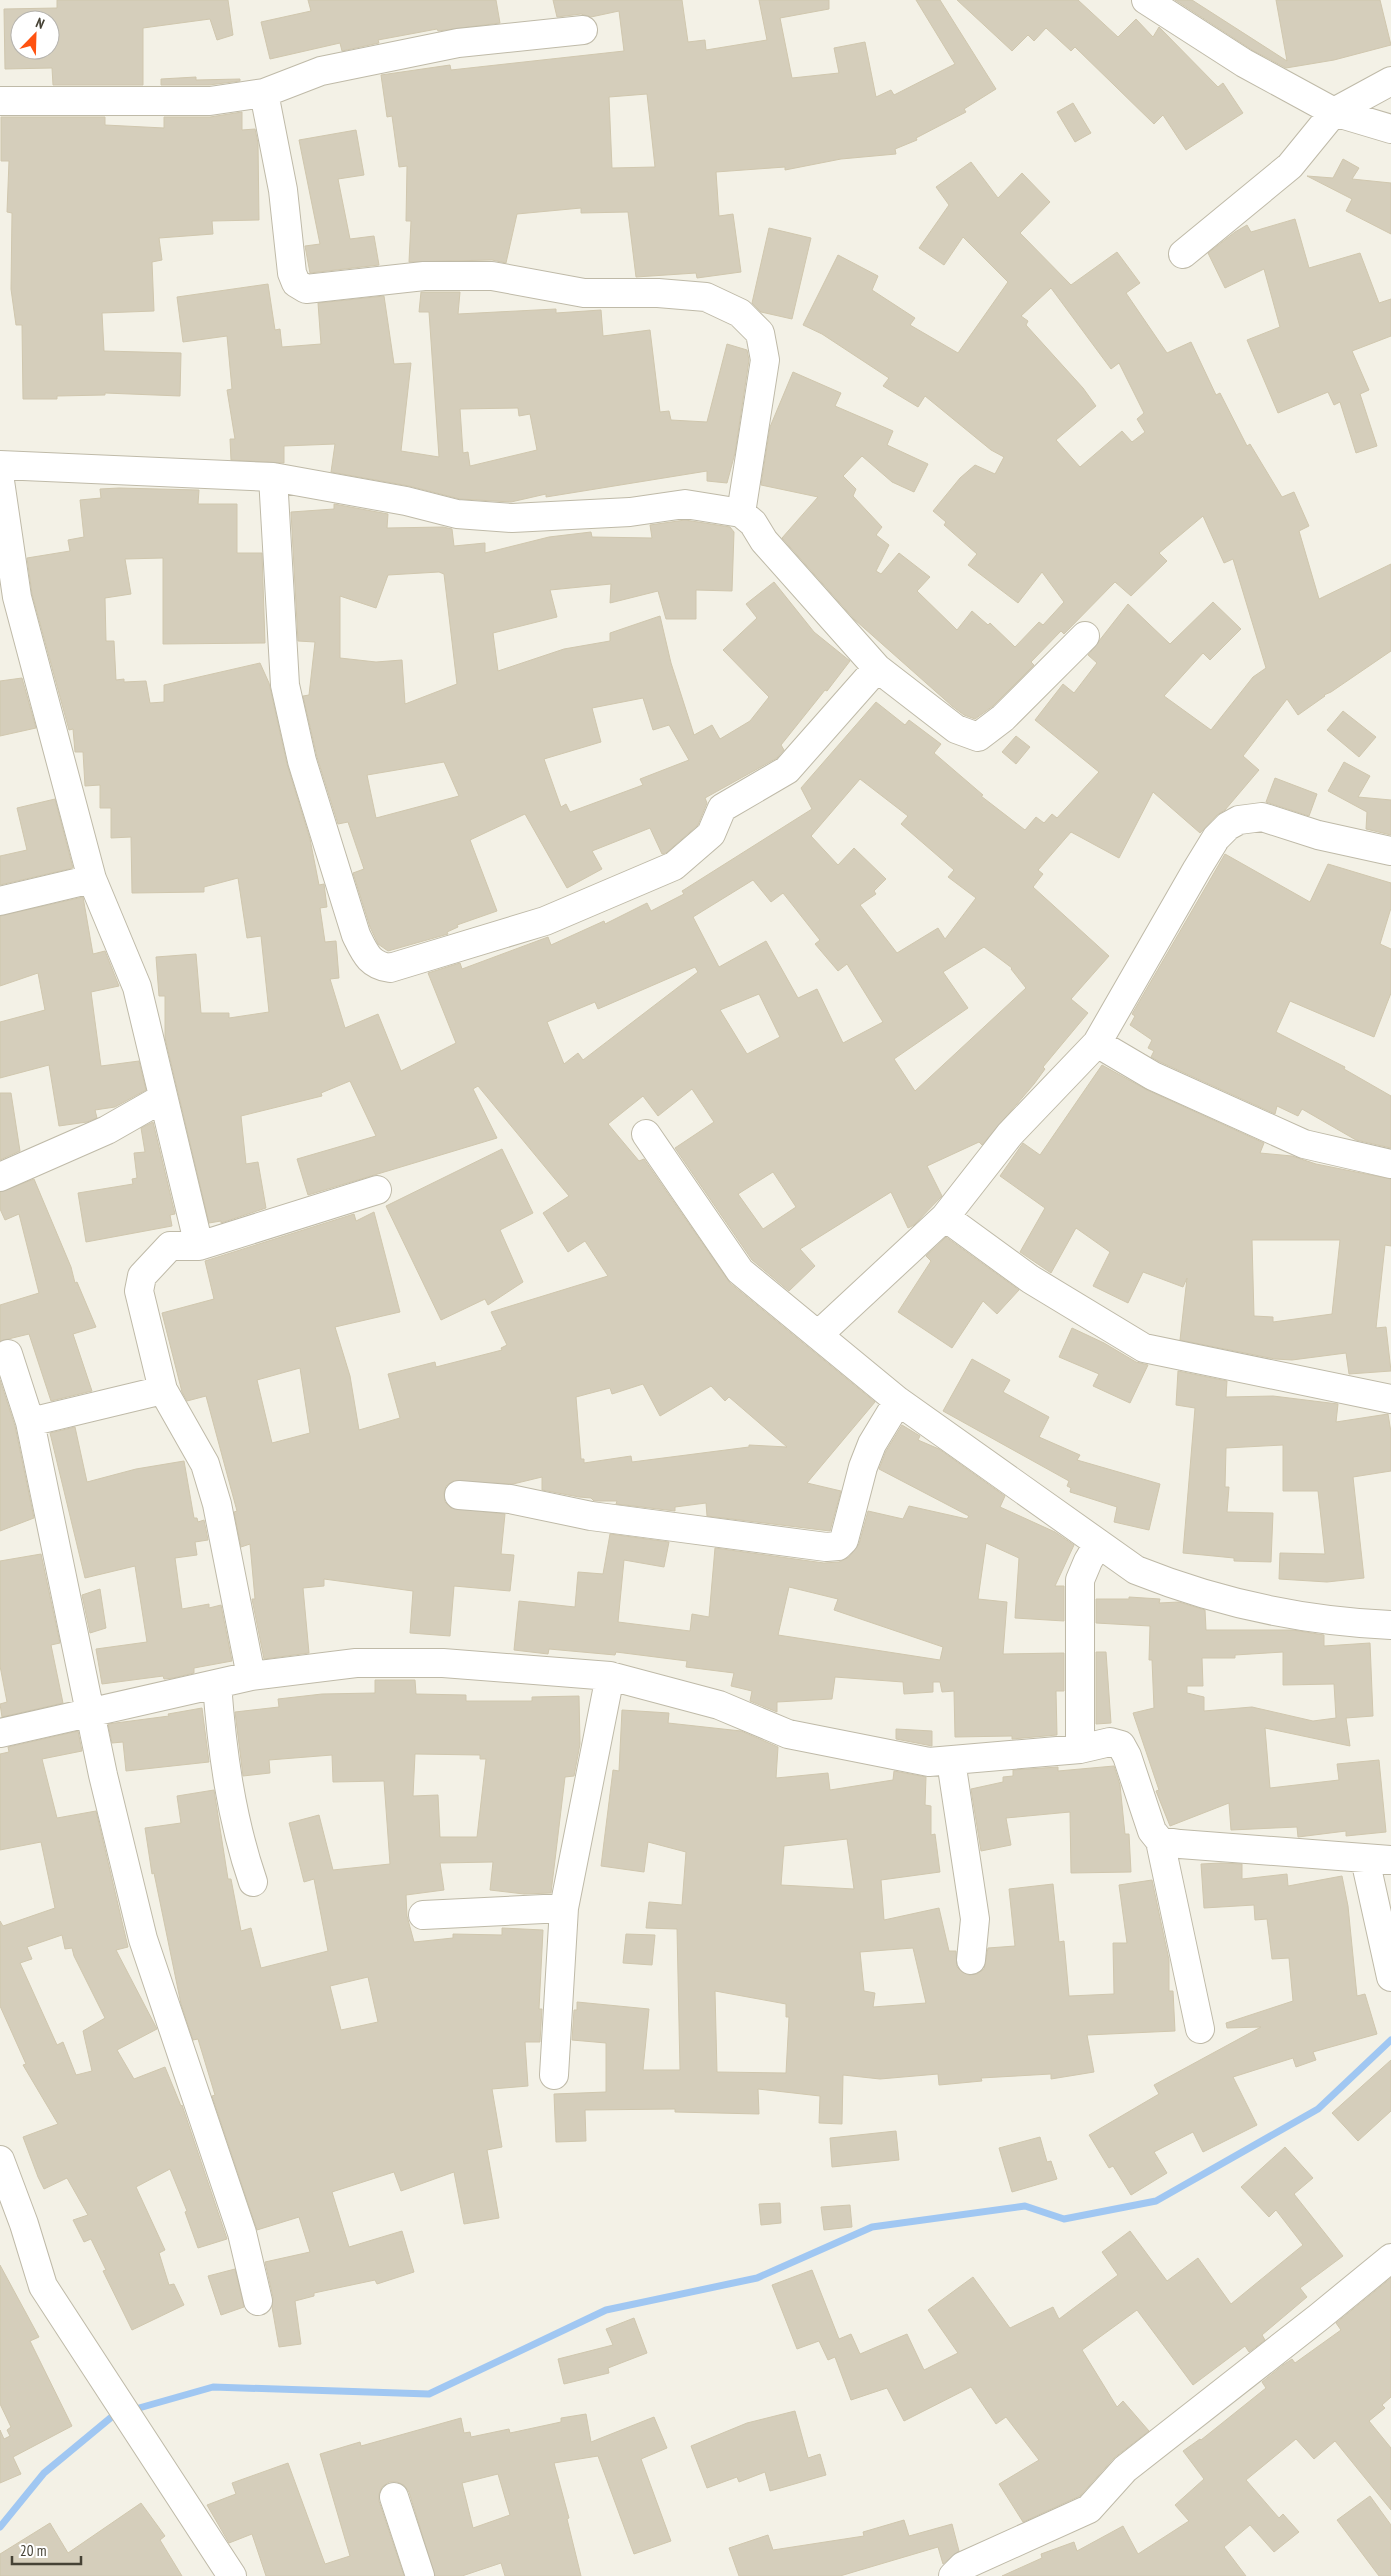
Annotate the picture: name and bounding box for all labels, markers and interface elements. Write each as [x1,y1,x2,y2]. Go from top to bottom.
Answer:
north arrow [10,10,60,60]
text: N [33,13,47,33]
scale bar [12,2534,81,2566]
text: 20 m [20,2541,46,2560]

